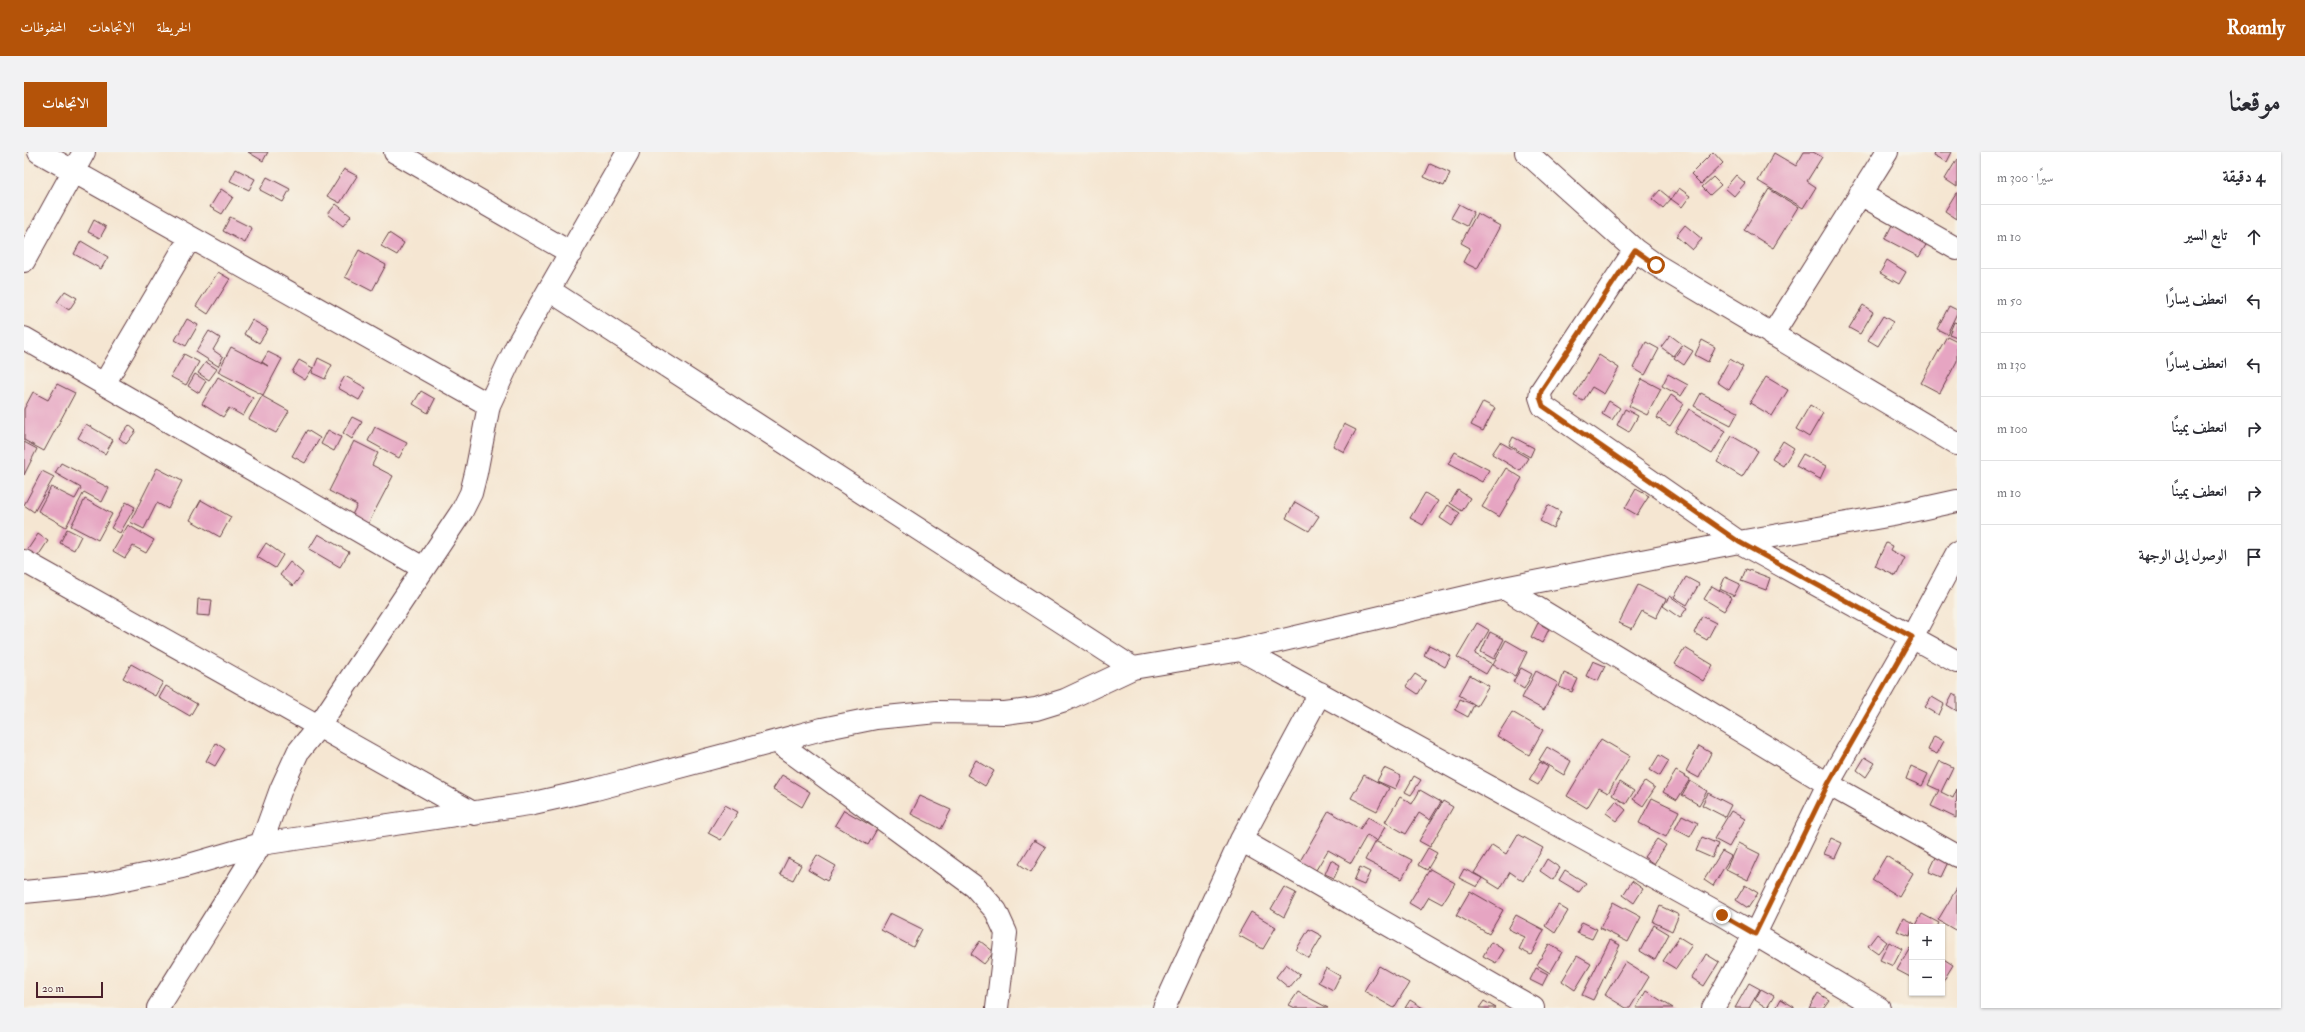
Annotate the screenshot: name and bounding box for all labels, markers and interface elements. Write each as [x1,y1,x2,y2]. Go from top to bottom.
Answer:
text: Roamly [2227,16,2285,40]
text: المحفوظات [20,19,66,36]
text: الاتجاهات [88,19,135,36]
text: الخريطة [157,19,191,36]
button: الاتجاهات [24,82,107,127]
text: موقعنا [2229,85,2281,120]
text: 4 دقيقة [2223,166,2265,187]
text: سيرًا · 300 m [1997,170,2054,186]
text: تابع السير [2185,226,2227,245]
icon: ahead [2243,226,2265,248]
text: 10 m [1997,229,2021,245]
route start [1647,256,1665,274]
text: انعطف يسارًا [2166,290,2227,309]
icon: left [2243,290,2265,312]
text: 50 m [1997,293,2022,309]
text: انعطف يسارًا [2166,354,2227,373]
icon: left [2243,354,2265,376]
text: 130 m [1997,357,2026,373]
text: انعطف يمينًا [2172,418,2227,437]
icon: right [2243,418,2265,440]
text: 100 m [1997,421,2028,437]
text: انعطف يمينًا [2172,482,2227,501]
icon: right [2243,482,2265,504]
text: 10 m [1997,485,2021,501]
text: الوصول إلى الوجهة [2139,546,2227,565]
icon: arrive [2243,546,2265,568]
route end [1713,906,1731,924]
map controls [1909,924,1945,996]
button: + [1909,924,1945,960]
button: − [1909,960,1945,996]
scale bar [36,980,103,999]
text: 20 m [42,982,64,995]

